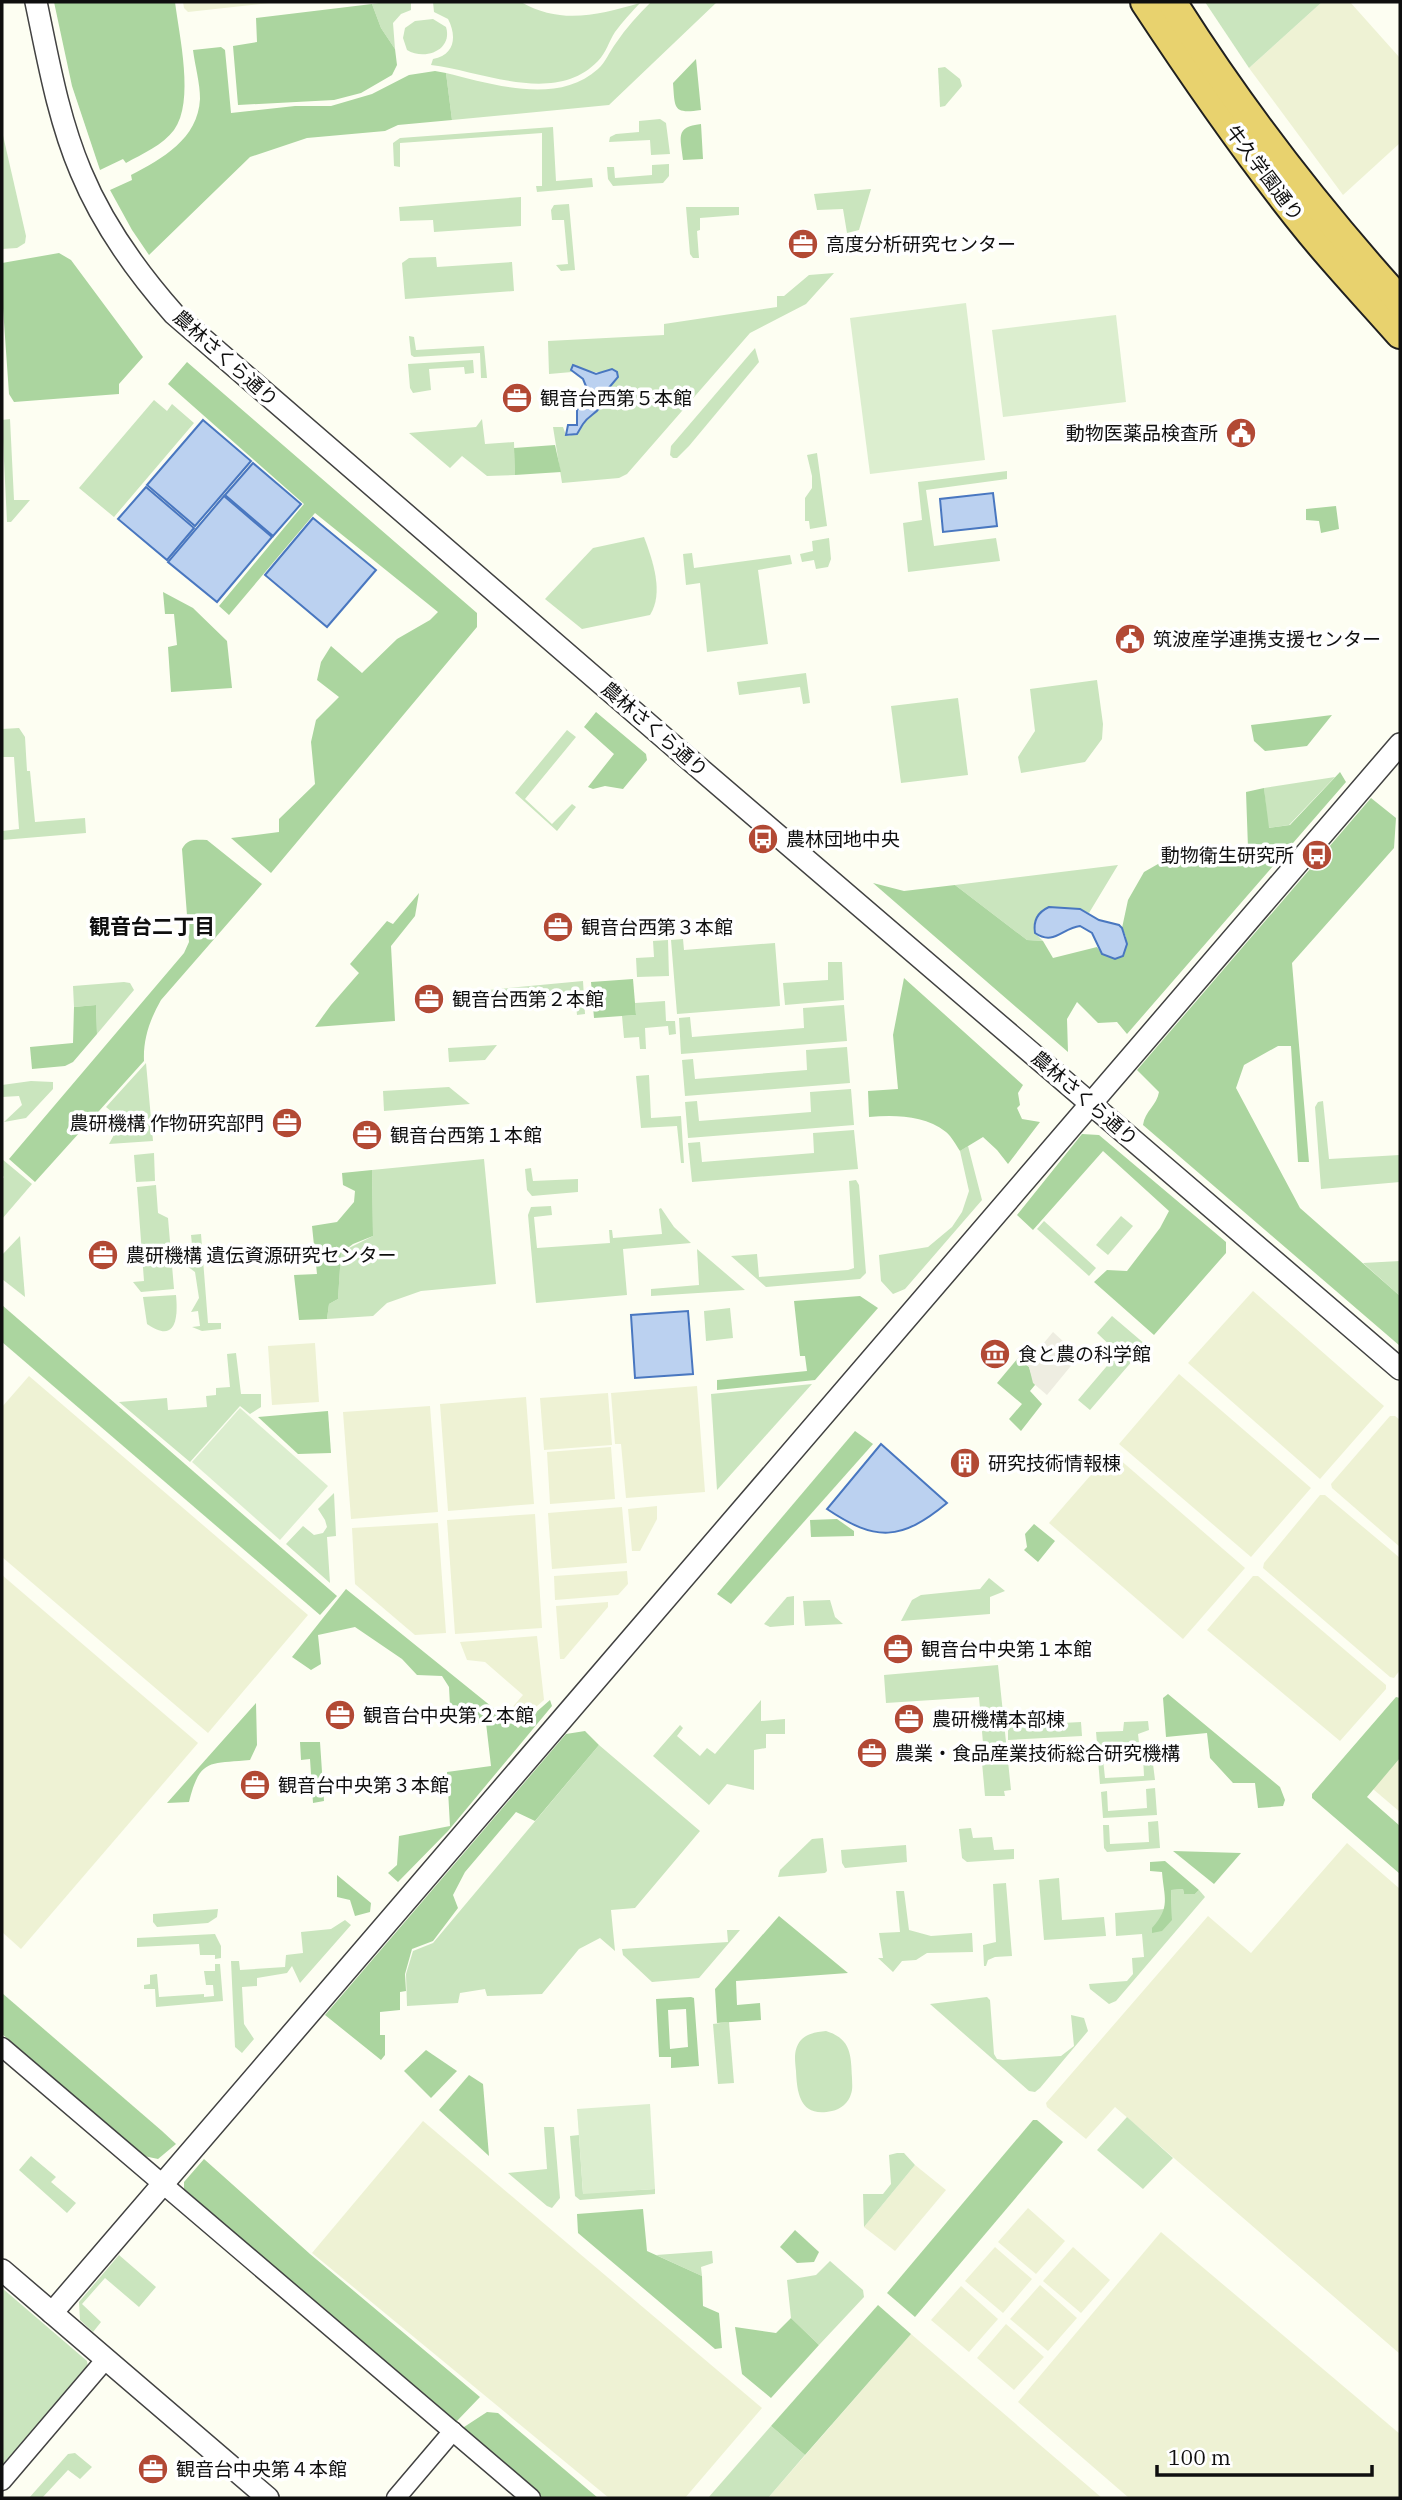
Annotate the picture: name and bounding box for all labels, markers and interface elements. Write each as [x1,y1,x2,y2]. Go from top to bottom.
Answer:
street label: 牛久学園通り [1221,120,1309,226]
office icon: 高度分析研究センター [786,227,820,261]
place label: 高度分析研究センター [826,232,1016,256]
street label: 農林さくら通り [169,305,283,411]
office icon: 観音台西第５本館 [500,381,534,415]
place label: 観音台西第５本館 [540,386,692,410]
public building icon: 動物医薬品検査所 [1224,416,1258,450]
place label: 動物医薬品検査所 [1066,421,1218,445]
public building icon: 筑波産学連携支援センター [1113,622,1147,656]
place label: 筑波産学連携支援センター [1153,627,1381,651]
street label: 農林さくら通り [597,676,713,782]
bus stop icon: 農林団地中央 [746,822,780,856]
place label: 農林団地中央 [786,827,900,851]
bus stop icon: 動物衛生研究所 [1300,838,1334,872]
place label: 動物衛生研究所 [1161,843,1294,867]
office icon: 観音台西第３本館 [541,910,575,944]
district label: 観音台二丁目 [89,912,215,940]
place label: 観音台西第３本館 [581,915,733,939]
office icon: 観音台西第２本館 [412,982,446,1016]
place label: 観音台西第２本館 [452,987,604,1011]
street label: 農林さくら通り [1027,1045,1143,1151]
office icon: 農研機構 作物研究部門 [270,1106,304,1140]
place label: 農研機構 作物研究部門 [70,1111,264,1135]
office icon: 観音台西第１本館 [350,1118,384,1152]
place label: 観音台西第１本館 [390,1123,542,1147]
office icon: 農研機構 遺伝資源研究センター [86,1238,120,1272]
place label: 農研機構 遺伝資源研究センター [126,1243,396,1267]
museum icon: 食と農の科学館 [978,1337,1012,1371]
place label: 食と農の科学館 [1018,1342,1151,1366]
building icon: 研究技術情報棟 [948,1446,982,1480]
place label: 研究技術情報棟 [988,1451,1121,1475]
office icon: 観音台中央第１本館 [881,1632,915,1666]
place label: 観音台中央第１本館 [921,1637,1092,1661]
office icon: 観音台中央第２本館 [323,1698,357,1732]
office icon: 農研機構本部棟 [892,1702,926,1736]
place label: 観音台中央第２本館 [363,1703,534,1727]
place label: 農研機構本部棟 [932,1707,1065,1731]
office icon: 農業・食品産業技術総合研究機構 [855,1736,889,1770]
place label: 農業・食品産業技術総合研究機構 [895,1741,1180,1765]
office icon: 観音台中央第３本館 [238,1768,272,1802]
place label: 観音台中央第３本館 [278,1773,449,1797]
scale bar [1157,2434,1372,2478]
text: 100 m [1168,2443,1231,2471]
office icon: 観音台中央第４本館 [136,2452,170,2486]
place label: 観音台中央第４本館 [176,2457,347,2481]

